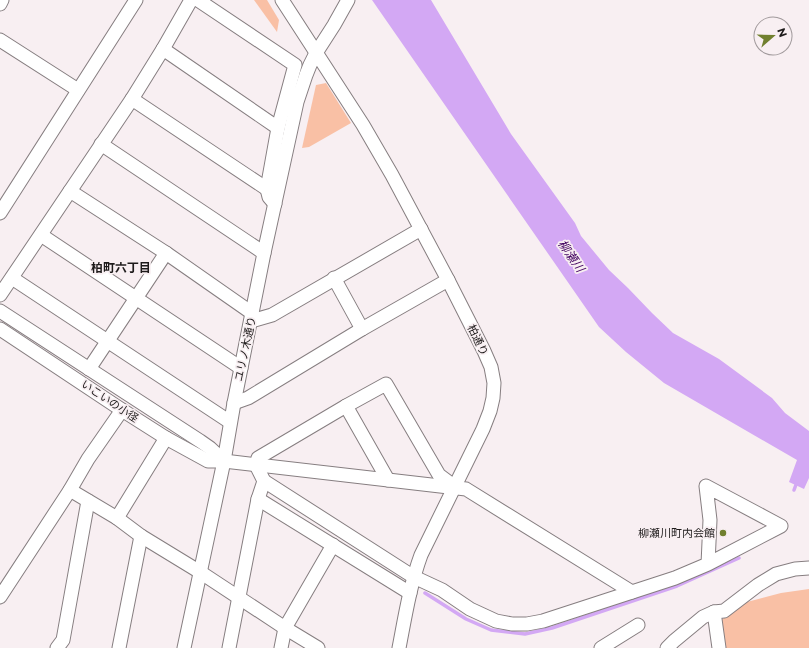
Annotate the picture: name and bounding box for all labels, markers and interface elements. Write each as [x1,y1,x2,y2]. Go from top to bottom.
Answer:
north arrow [753,16,793,56]
text: N [774,26,790,39]
water label: 柳瀬川 [555,237,589,276]
district label: 柏町六丁目 [91,260,151,275]
street label: ユリノ木通り [231,315,259,383]
street label: 柏通り [464,322,492,358]
street label: いこいの小径 [79,377,141,425]
place label: 柳瀬川町内会館 [638,526,715,540]
marker: 柳瀬川町内会館 [718,528,728,538]

